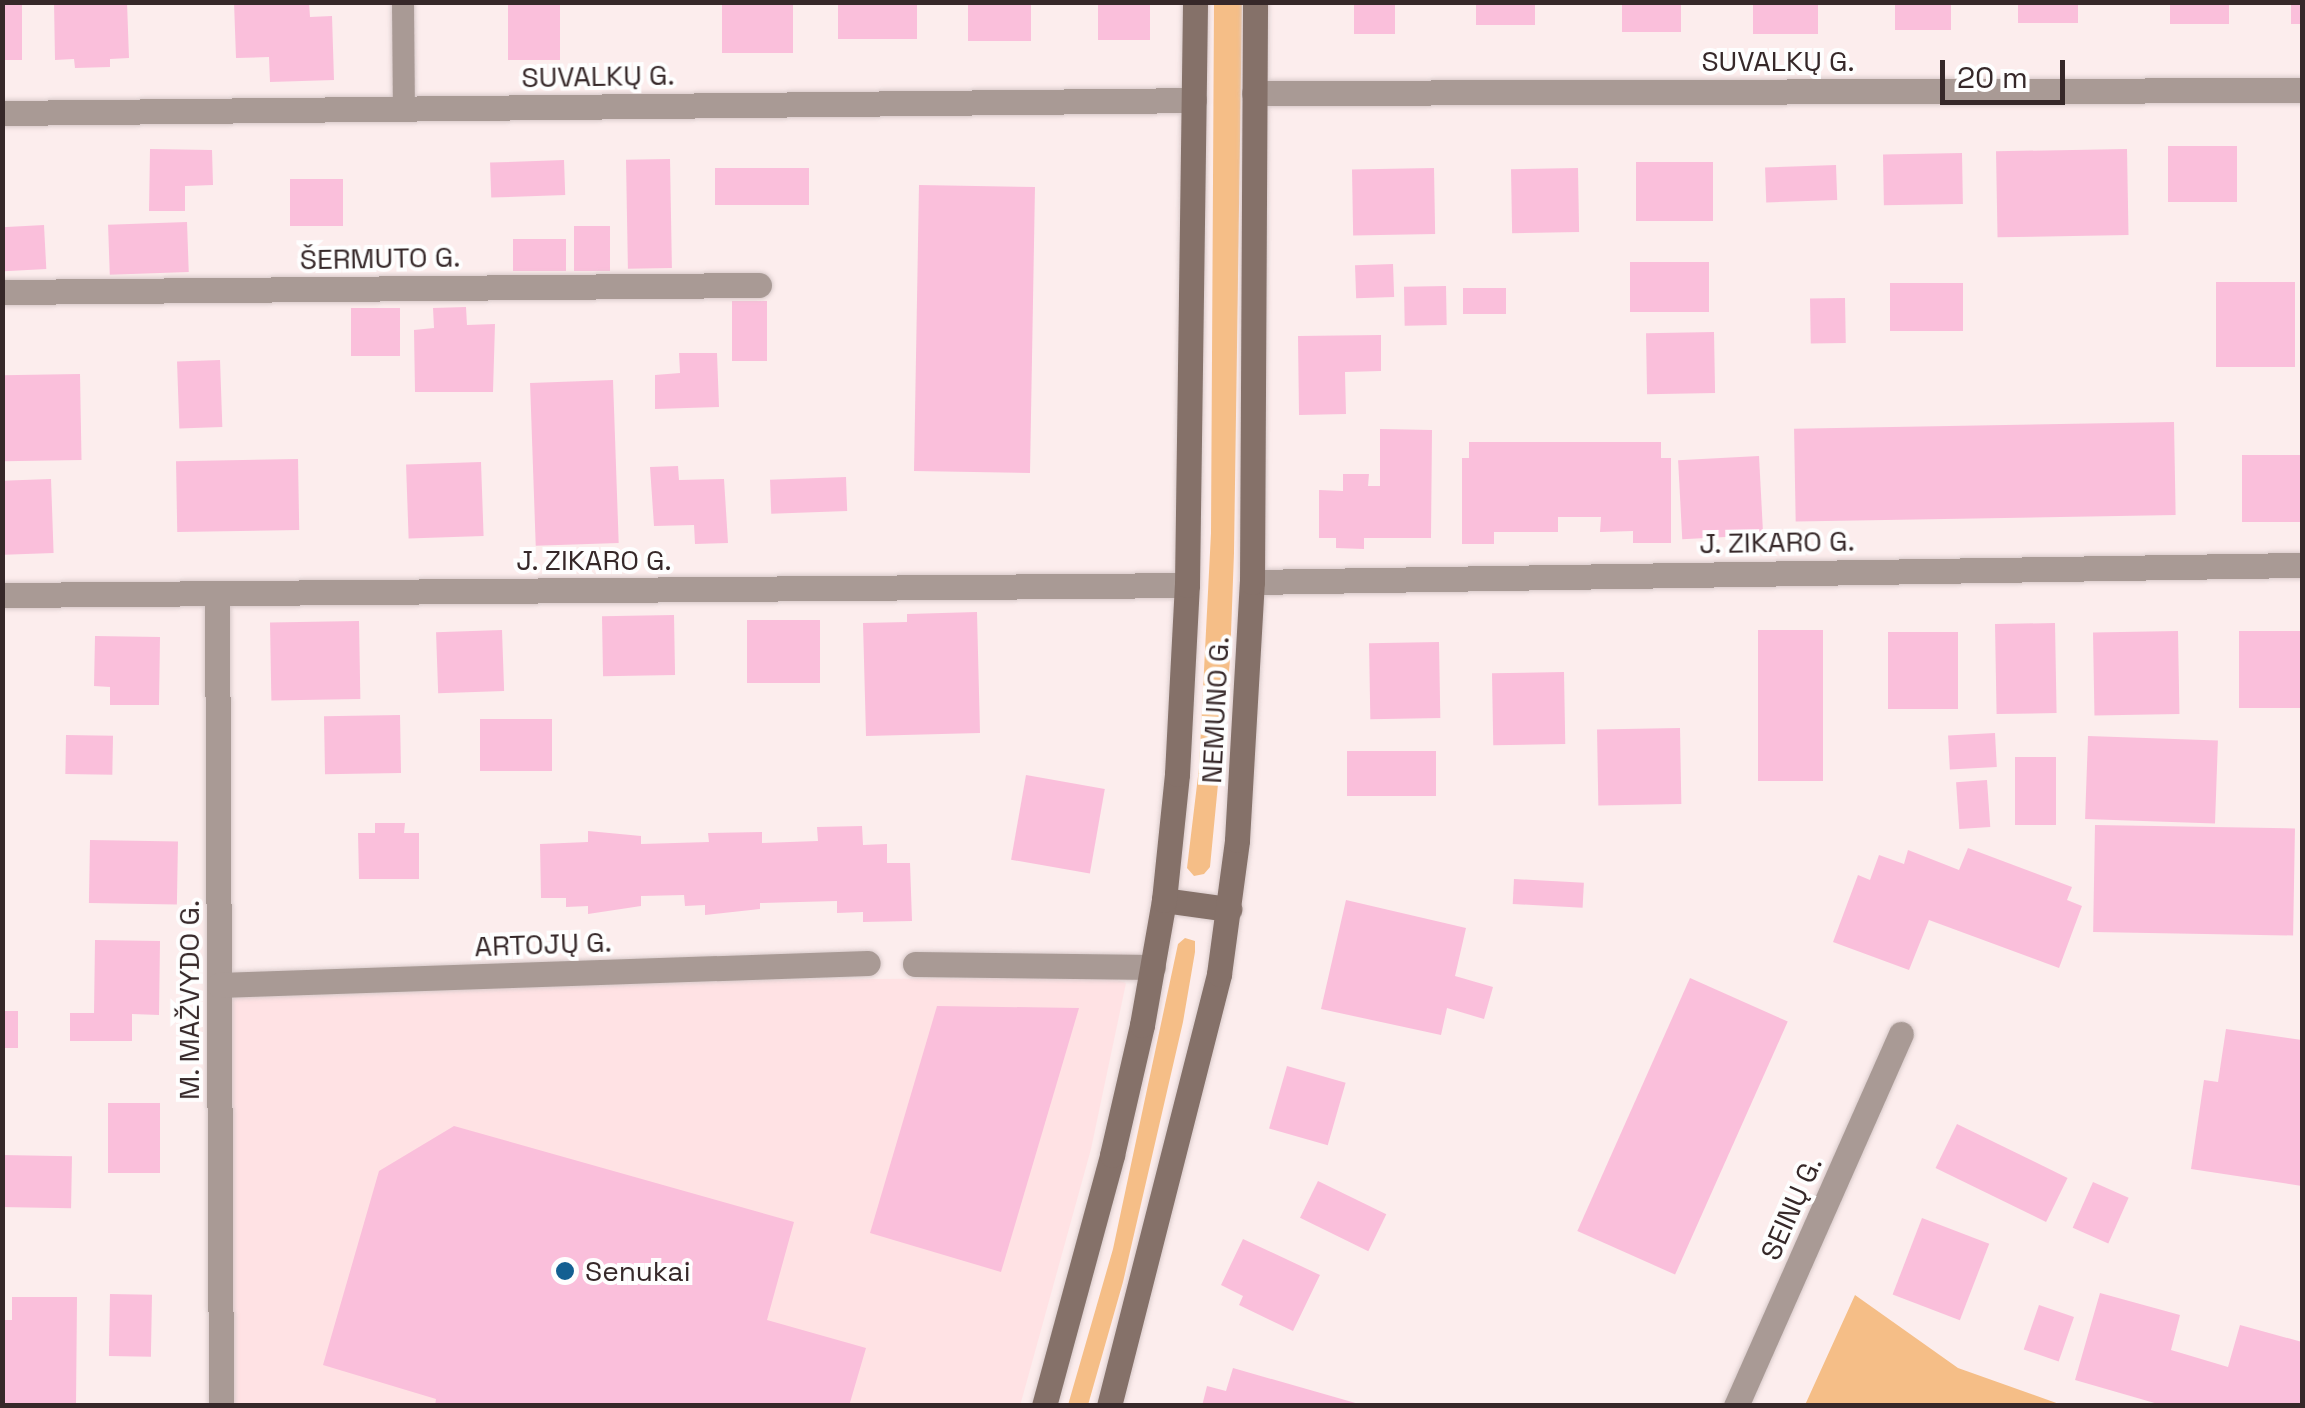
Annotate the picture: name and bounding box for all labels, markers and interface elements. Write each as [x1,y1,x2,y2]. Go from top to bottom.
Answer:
scale bar [1945,40,2070,102]
street label: SUVALKŲ G. [1701,44,1855,78]
street label: SUVALKŲ G. [521,58,675,94]
text: 20 m [1957,58,2028,97]
street label: ŠERMUTO G. [299,240,461,276]
street label: J. ZIKARO G. [1699,524,1855,560]
street label: J. ZIKARO G. [516,543,672,577]
street label: NEMUNO G. [1194,636,1236,784]
street label: M. MAŽVYDO G. [172,900,206,1100]
street label: ARTOJŲ G. [474,925,612,963]
street label: SEINŲ G. [1753,1151,1829,1265]
place label: Senukai [585,1254,691,1288]
marker: Senukai [554,1260,576,1282]

